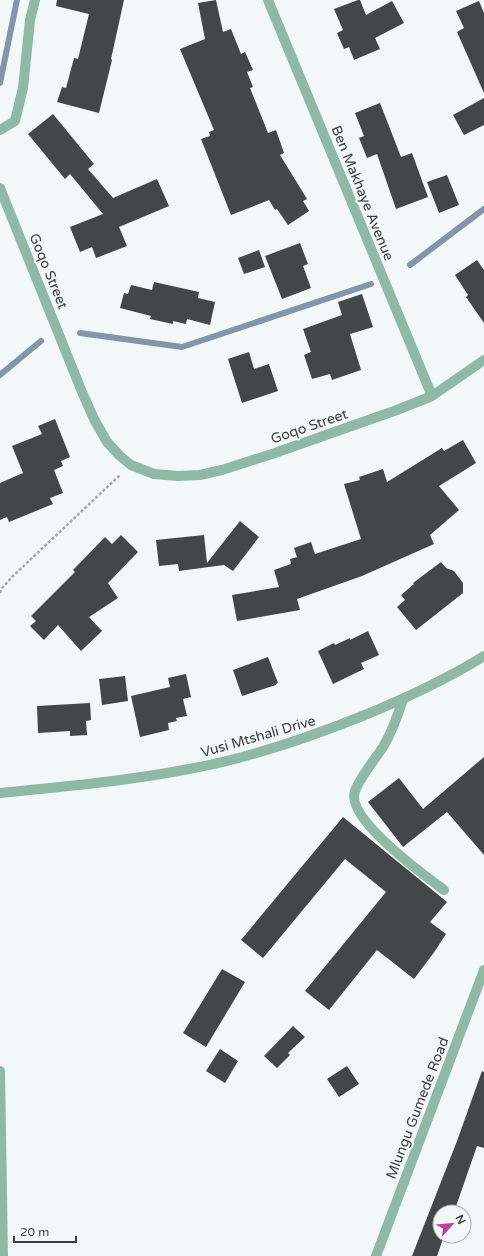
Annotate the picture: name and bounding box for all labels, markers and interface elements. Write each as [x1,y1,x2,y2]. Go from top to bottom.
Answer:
street label: Ben Makhaye Avenue [328,123,397,263]
street label: Goqo Street [26,231,72,312]
street label: Goqo Street [269,405,350,448]
street label: Vusi Mtshali Drive [199,712,317,761]
street label: Mlungu Gumede Road [383,1035,452,1181]
north arrow [432,1204,472,1244]
text: N [453,1213,468,1227]
scale bar [14,1218,76,1244]
text: 20 m [20,1225,49,1239]

